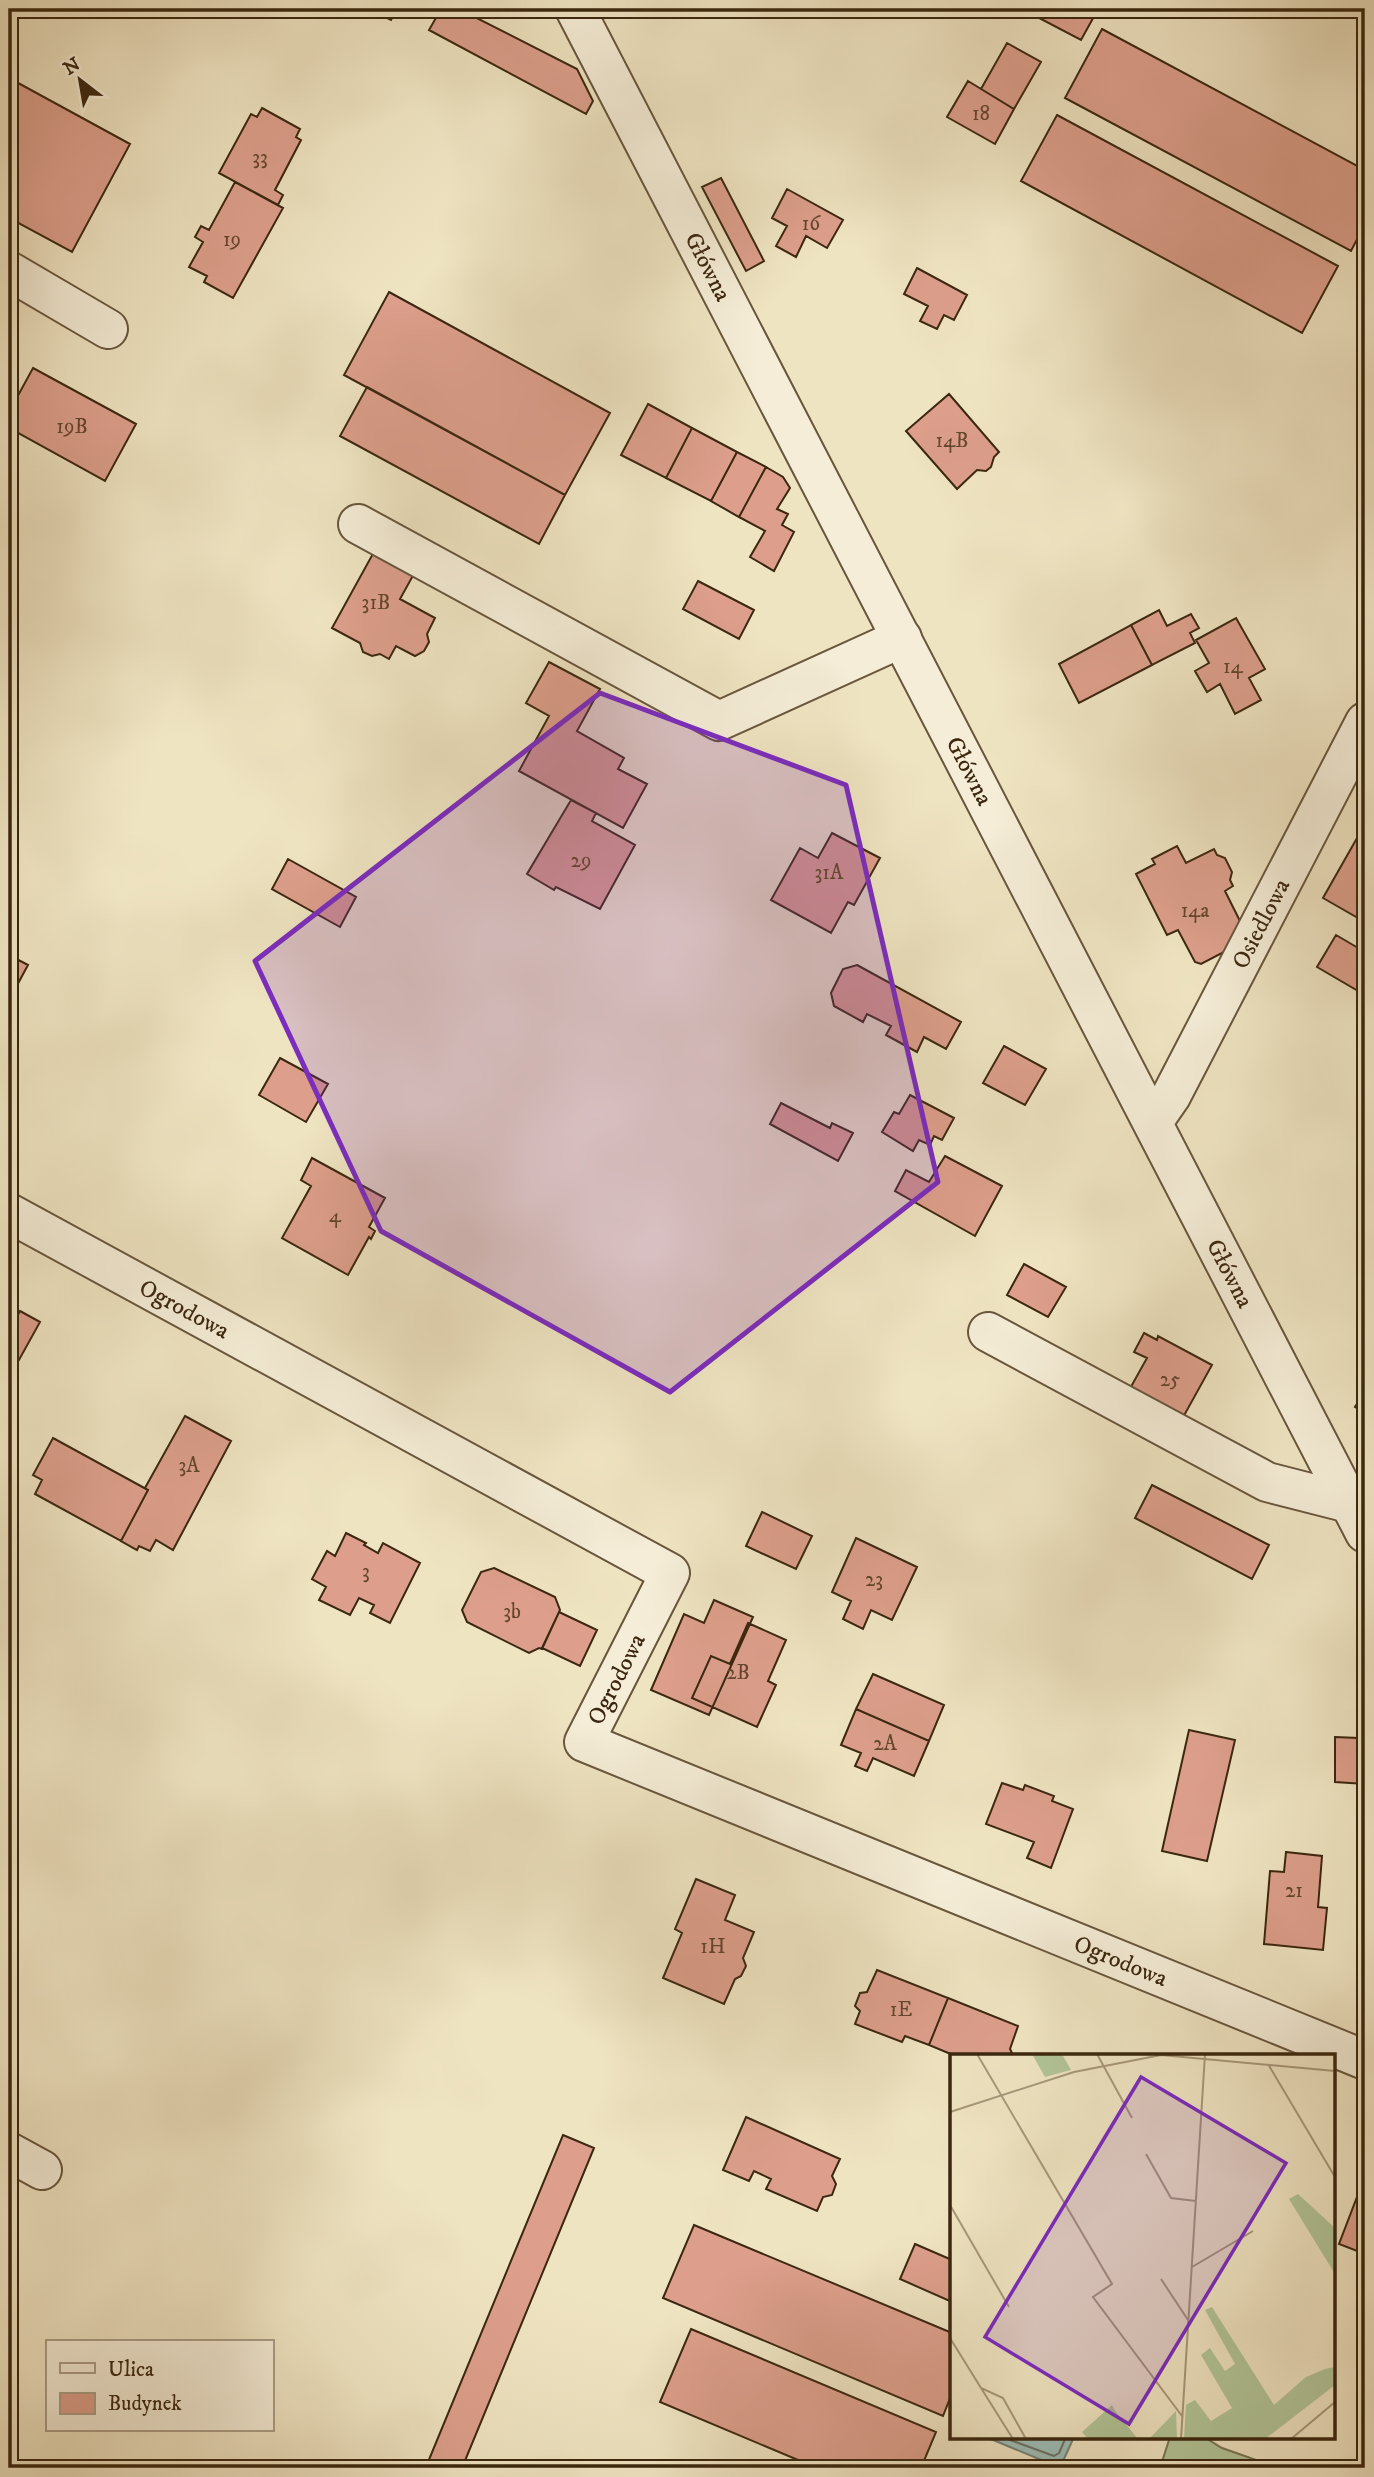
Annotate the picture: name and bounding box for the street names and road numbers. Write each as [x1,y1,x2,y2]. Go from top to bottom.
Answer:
street label: Główna [677,227,738,307]
street label: Główna [939,732,1000,812]
street label: Osiedlowa [1226,873,1298,974]
street label: Główna [1199,1234,1260,1314]
street label: Ogrodowa [134,1273,235,1347]
street label: Ogrodowa [581,1628,653,1730]
street label: Ogrodowa [1069,1929,1173,1994]

